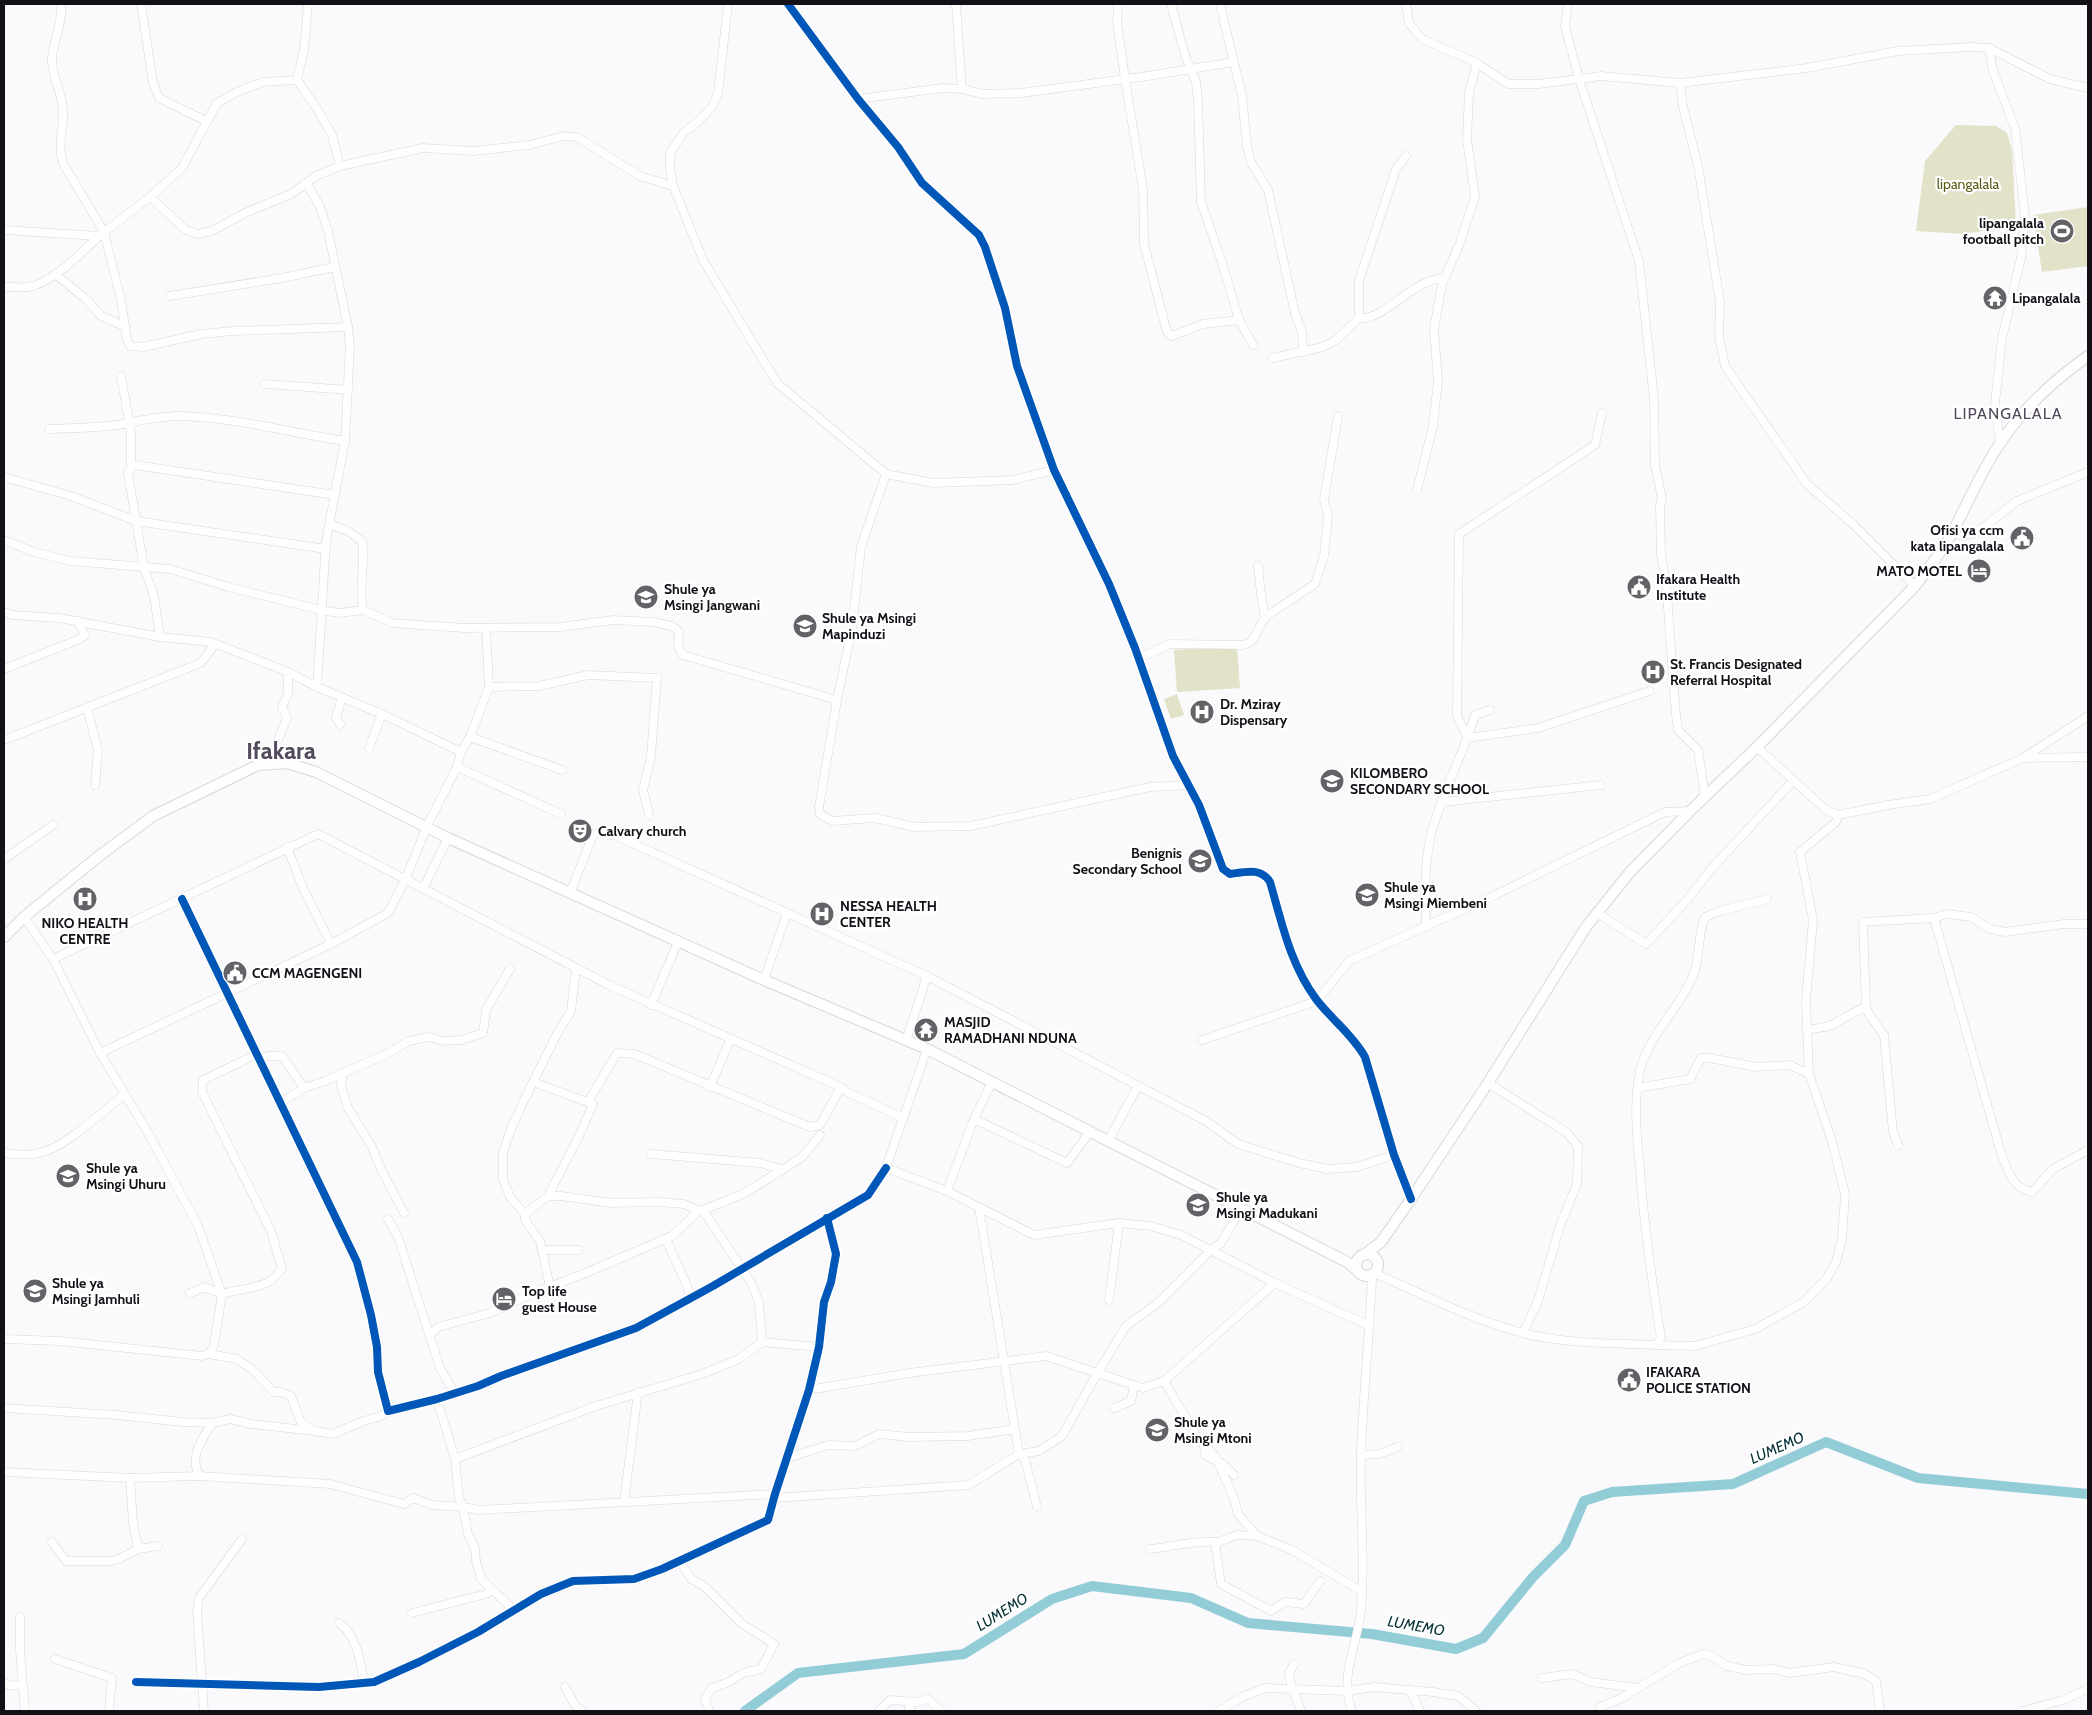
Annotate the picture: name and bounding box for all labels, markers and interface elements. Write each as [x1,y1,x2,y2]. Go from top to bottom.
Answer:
park label: lipangalala [1937,175,1999,193]
place label: lipangalala football pitch [1963,214,2044,248]
sports icon: lipangalala football pitch [2049,218,2075,244]
temple icon: Lipangalala [1982,285,2008,311]
place label: Lipangalala [2012,289,2080,307]
district label: LIPANGALALA [1953,404,2063,423]
place label: Ofisi ya ccm kata lipangalala [1910,521,2004,555]
public building icon: Ofisi ya ccm kata lipangalala [2009,525,2035,551]
hotel icon: MATO MOTEL [1966,558,1992,584]
place label: MATO MOTEL [1876,562,1962,580]
place label: Ifakara Health Institute [1656,570,1740,604]
public building icon: Ifakara Health Institute [1626,574,1652,600]
place label: Shule ya Msingi Jangwani [664,580,760,614]
school or university icon: Shule ya Msingi Jangwani [633,584,659,610]
place label: Shule ya Msingi Mapinduzi [822,609,916,643]
school or university icon: Shule ya Msingi Mapinduzi [792,613,818,639]
place label: St. Francis Designated Referral Hospital [1670,655,1802,689]
hospital icon: St. Francis Designated Referral Hospital [1640,659,1666,685]
place label: Dr. Mziray Dispensary [1220,695,1288,729]
hospital icon: Dr. Mziray Dispensary [1189,699,1215,725]
district label: Ifakara [246,736,316,765]
place label: KILOMBERO SECONDARY SCHOOL [1350,764,1489,798]
school or university icon: KILOMBERO SECONDARY SCHOOL [1319,768,1345,794]
theatre icon: Calvary church [567,818,593,844]
place label: Calvary church [598,822,687,840]
place label: Benignis Secondary School [1073,844,1182,878]
school or university icon: Benignis Secondary School [1187,848,1213,874]
place label: Shule ya Msingi Miembeni [1384,878,1487,912]
school or university icon: Shule ya Msingi Miembeni [1354,882,1380,908]
hospital icon: NIKO HEALTH CENTRE [72,886,98,912]
place label: NESSA HEALTH CENTER [840,897,937,931]
hospital icon: NESSA HEALTH CENTER [809,901,835,927]
place label: NIKO HEALTH CENTRE [41,914,129,948]
public building icon: CCM MAGENGENI [222,960,248,986]
place label: CCM MAGENGENI [252,964,362,982]
place label: MASJID RAMADHANI NDUNA [944,1013,1077,1047]
temple icon: MASJID RAMADHANI NDUNA [913,1017,939,1043]
place label: Shule ya Msingi Uhuru [86,1159,166,1193]
school or university icon: Shule ya Msingi Uhuru [55,1163,81,1189]
place label: Shule ya Msingi Madukani [1216,1188,1318,1222]
school or university icon: Shule ya Msingi Madukani [1185,1192,1211,1218]
place label: Shule ya Msingi Jamhuli [52,1274,140,1308]
school or university icon: Shule ya Msingi Jamhuli [22,1278,48,1304]
place label: Top life guest House [522,1282,597,1316]
hotel icon: Top life guest House [491,1286,517,1312]
place label: IFAKARA POLICE STATION [1646,1363,1751,1397]
public building icon: IFAKARA POLICE STATION [1616,1367,1642,1393]
place label: Shule ya Msingi Mtoni [1174,1413,1252,1447]
school or university icon: Shule ya Msingi Mtoni [1144,1417,1170,1443]
water label: LUMEMO [1747,1428,1807,1468]
water label: LUMEMO [973,1589,1031,1635]
water label: LUMEMO [1386,1612,1446,1640]

